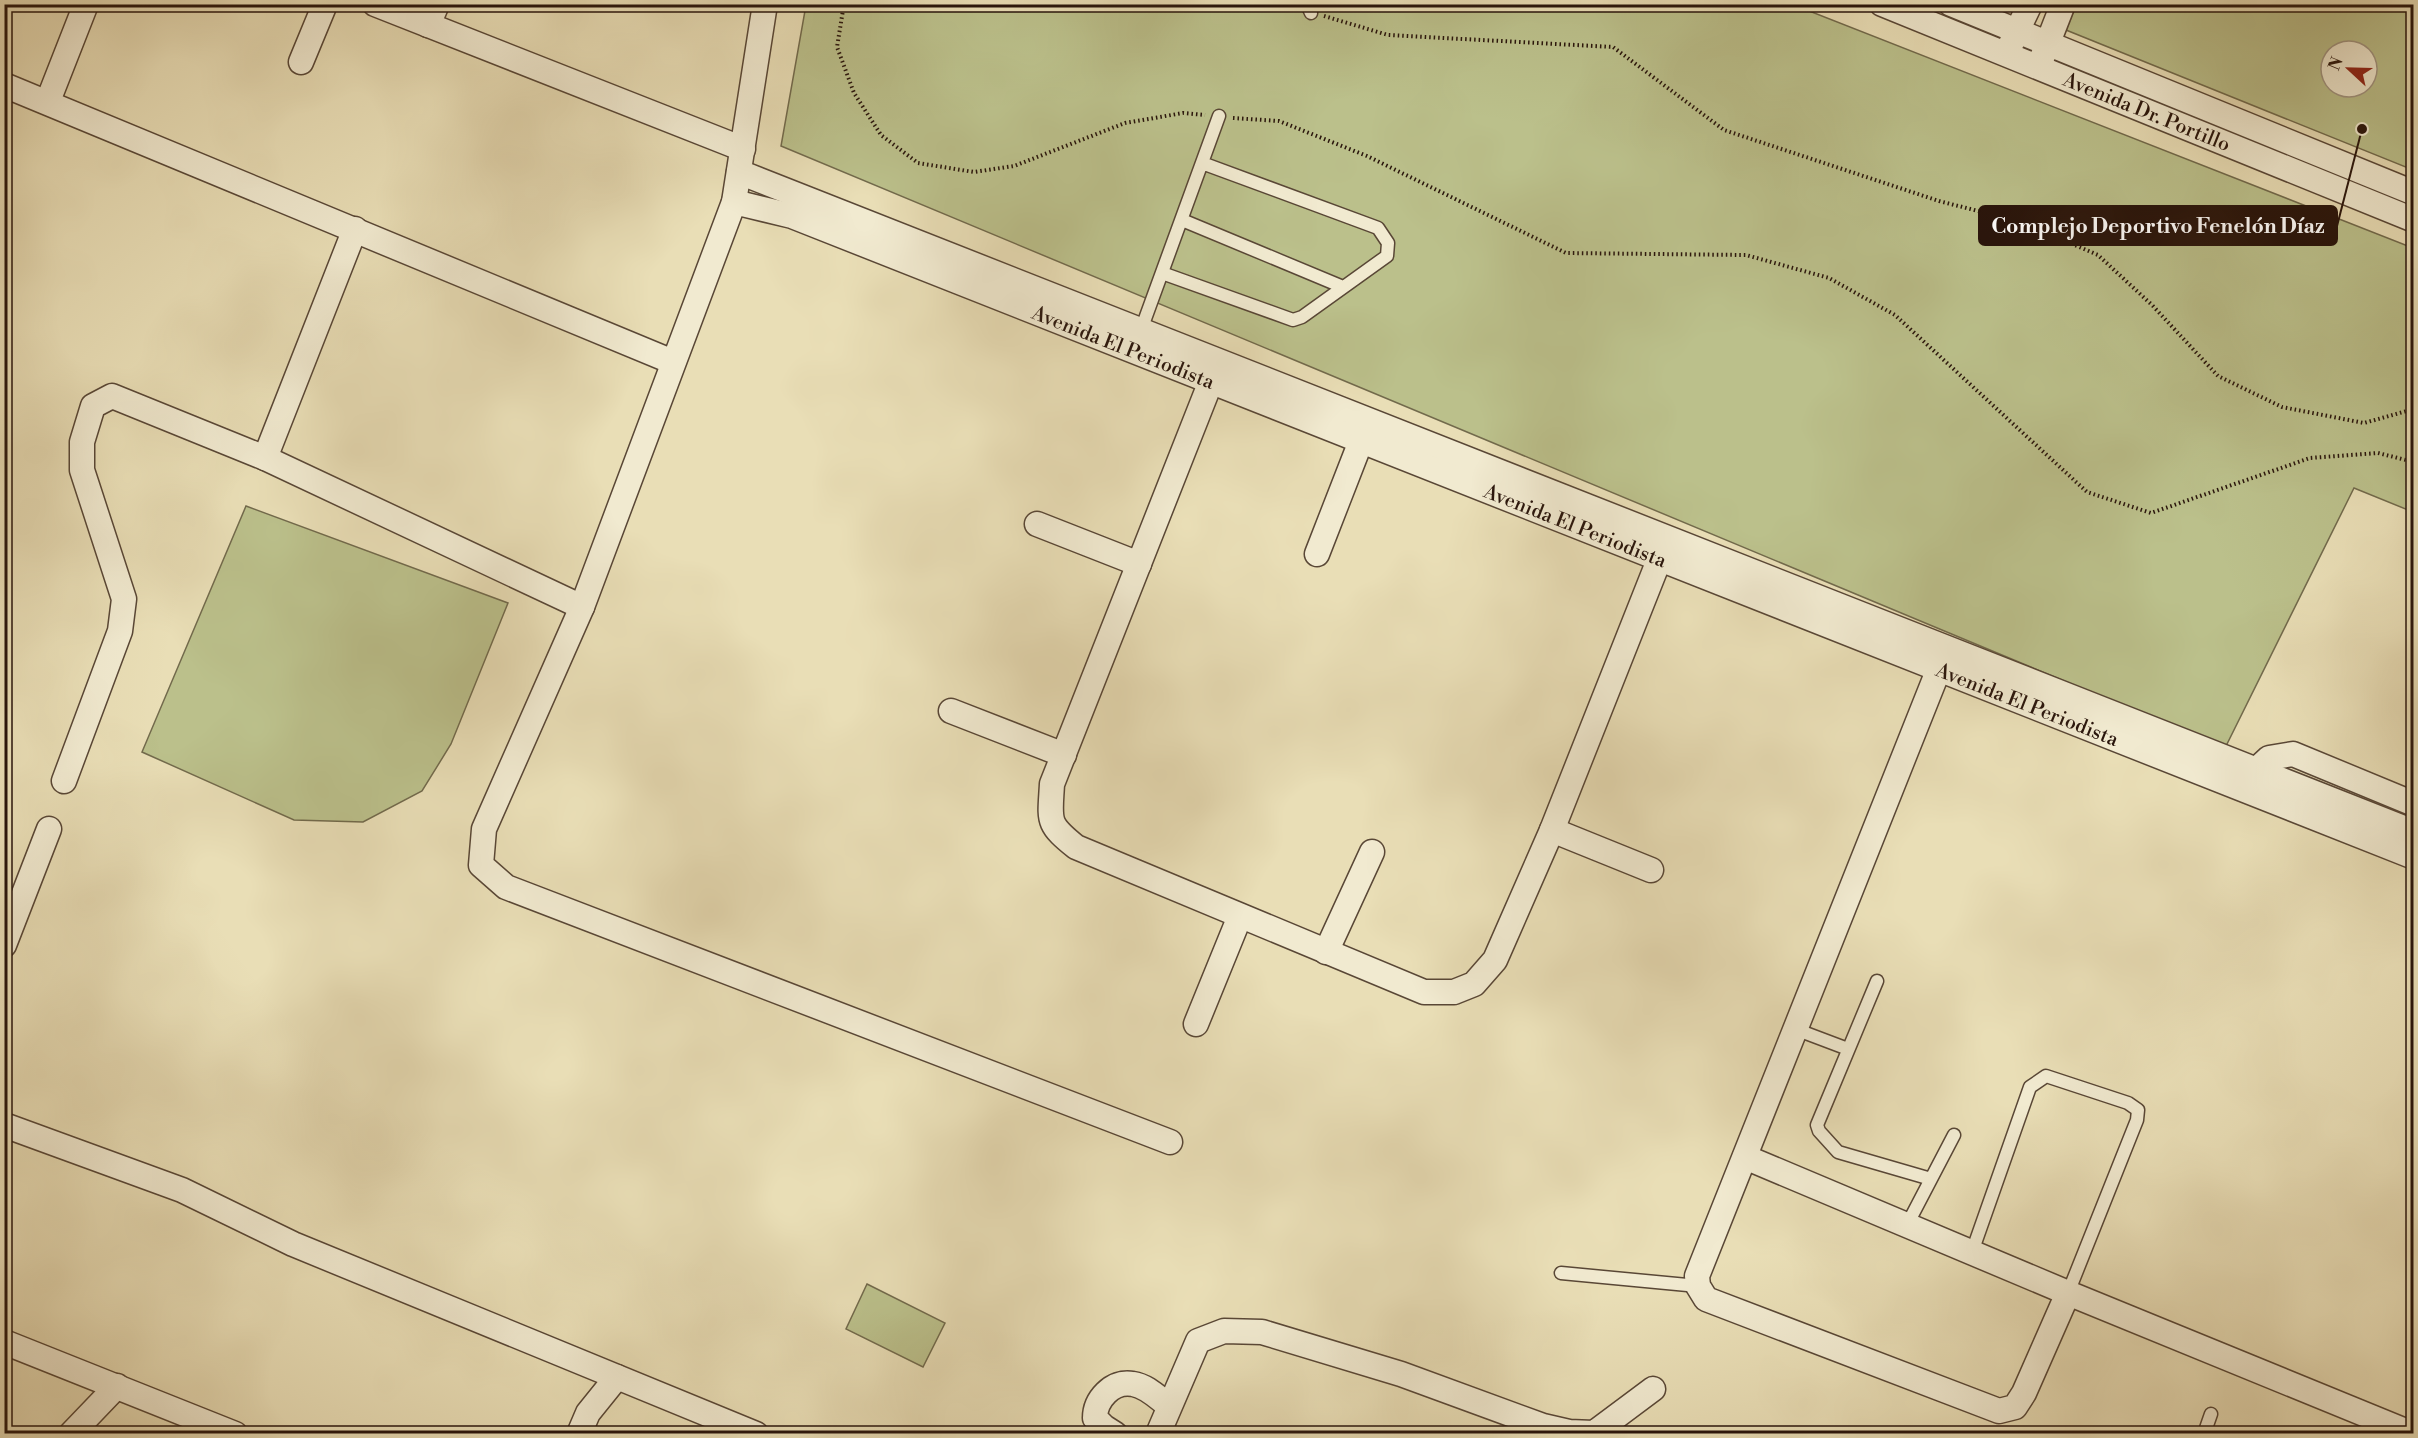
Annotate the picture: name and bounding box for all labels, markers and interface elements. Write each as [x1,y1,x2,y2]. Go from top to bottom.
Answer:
north arrow [2319,39,2379,99]
text: N [2324,54,2348,73]
street label: Avenida Dr. Portillo [2058,67,2234,158]
callout: Complejo Deportivo Fenelón Díaz [1979,206,2337,245]
text: Complejo Deportivo Fenelón Díaz [1991,214,2325,240]
street label: Avenida El Periodista [1027,301,1219,396]
street label: Avenida El Periodista [1479,479,1671,575]
street label: Avenida El Periodista [1931,658,2123,753]

